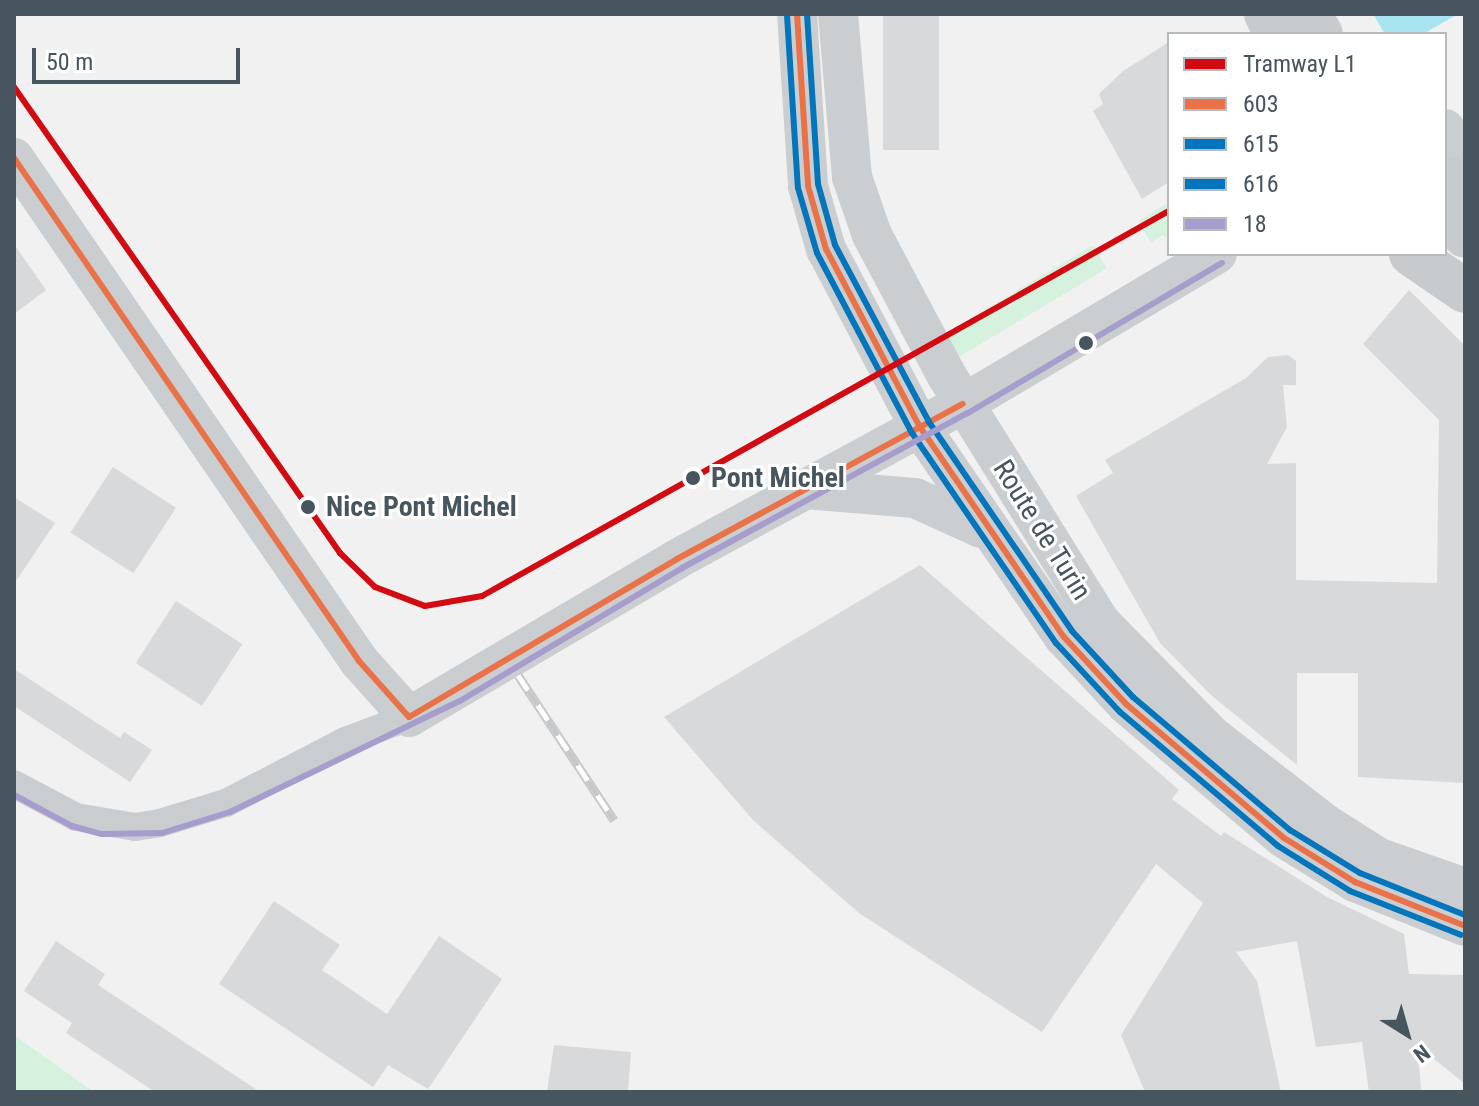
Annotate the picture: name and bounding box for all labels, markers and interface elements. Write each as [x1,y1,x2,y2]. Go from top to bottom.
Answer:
scale bar [36,32,244,82]
legend [1167,32,1447,256]
text: 50 m [46,48,93,76]
text: Tramway L1 [1243,50,1357,78]
text: 603 [1243,90,1279,118]
text: 615 [1243,130,1279,158]
text: 616 [1243,170,1279,198]
text: 18 [1243,210,1267,238]
unlabelled marker [1078,335,1094,351]
street label: Route de Turin [986,454,1098,606]
place label: Pont Michel [711,461,845,495]
marker: Pont Michel [682,467,704,489]
place label: Nice Pont Michel [326,490,517,524]
marker: Nice Pont Michel [297,496,319,518]
north arrow [1367,994,1447,1074]
text: N [1409,1040,1435,1068]

